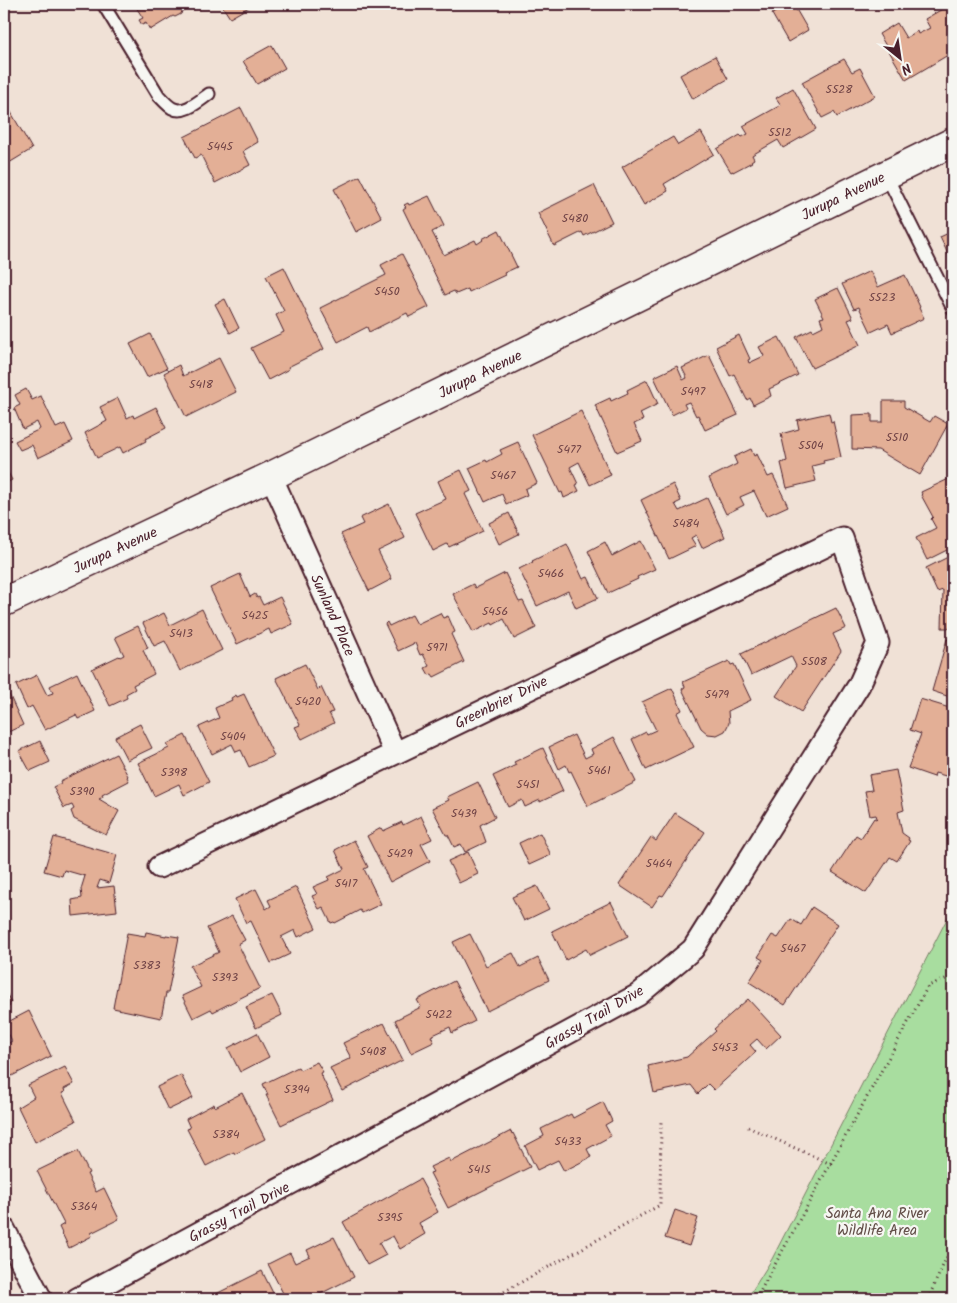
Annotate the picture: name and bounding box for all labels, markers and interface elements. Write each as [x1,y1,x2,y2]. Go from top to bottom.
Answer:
north arrow [874,32,924,82]
text: N [897,57,915,80]
house number: 5528 [825,80,853,99]
house number: 5512 [768,123,792,142]
house number: 5445 [207,137,235,156]
street label: Jurupa Avenue [797,166,890,228]
house number: 5480 [562,209,588,228]
house number: 5450 [374,282,400,301]
house number: 5523 [869,288,896,307]
street label: Jurupa Avenue [434,344,527,406]
house number: 5418 [189,375,214,394]
house number: 5497 [681,382,706,401]
house number: 5510 [886,428,908,447]
house number: 5504 [798,436,824,455]
house number: 5477 [557,440,582,459]
house number: 5467 [490,466,516,485]
house number: 5484 [673,514,700,533]
street label: Jurupa Avenue [69,521,162,581]
house number: 5466 [538,564,564,583]
street label: Sunland Place [303,570,361,661]
house number: 5456 [482,602,508,621]
house number: 5425 [242,606,270,625]
house number: 5413 [169,624,193,643]
house number: 5971 [426,638,448,657]
house number: 5508 [801,652,828,671]
street label: Greenbrier Drive [451,670,552,736]
house number: 5479 [705,685,729,704]
house number: 5420 [295,692,321,711]
house number: 5404 [220,727,246,746]
house number: 5461 [587,761,611,780]
house number: 5398 [161,763,188,782]
house number: 5451 [516,775,540,794]
house number: 5390 [69,782,95,801]
house number: 5439 [451,804,477,823]
house number: 5429 [387,844,413,863]
house number: 5464 [646,854,673,873]
house number: 5417 [335,874,358,893]
house number: 5467 [780,939,806,958]
house number: 5383 [133,956,161,975]
house number: 5393 [212,968,238,987]
street label: Grassy Trail Drive [540,979,649,1056]
house number: 5422 [425,1005,453,1024]
house number: 5453 [712,1038,738,1057]
house number: 5408 [360,1042,387,1061]
house number: 5394 [284,1080,310,1099]
house number: 5384 [212,1125,240,1144]
house number: 5433 [555,1132,582,1151]
house number: 5415 [467,1160,492,1179]
street label: Grassy Trail Drive [185,1176,295,1250]
house number: 5364 [71,1197,98,1216]
park label: Santa Ana River Wildlife Area [826,1202,929,1243]
house number: 5395 [377,1208,404,1227]

